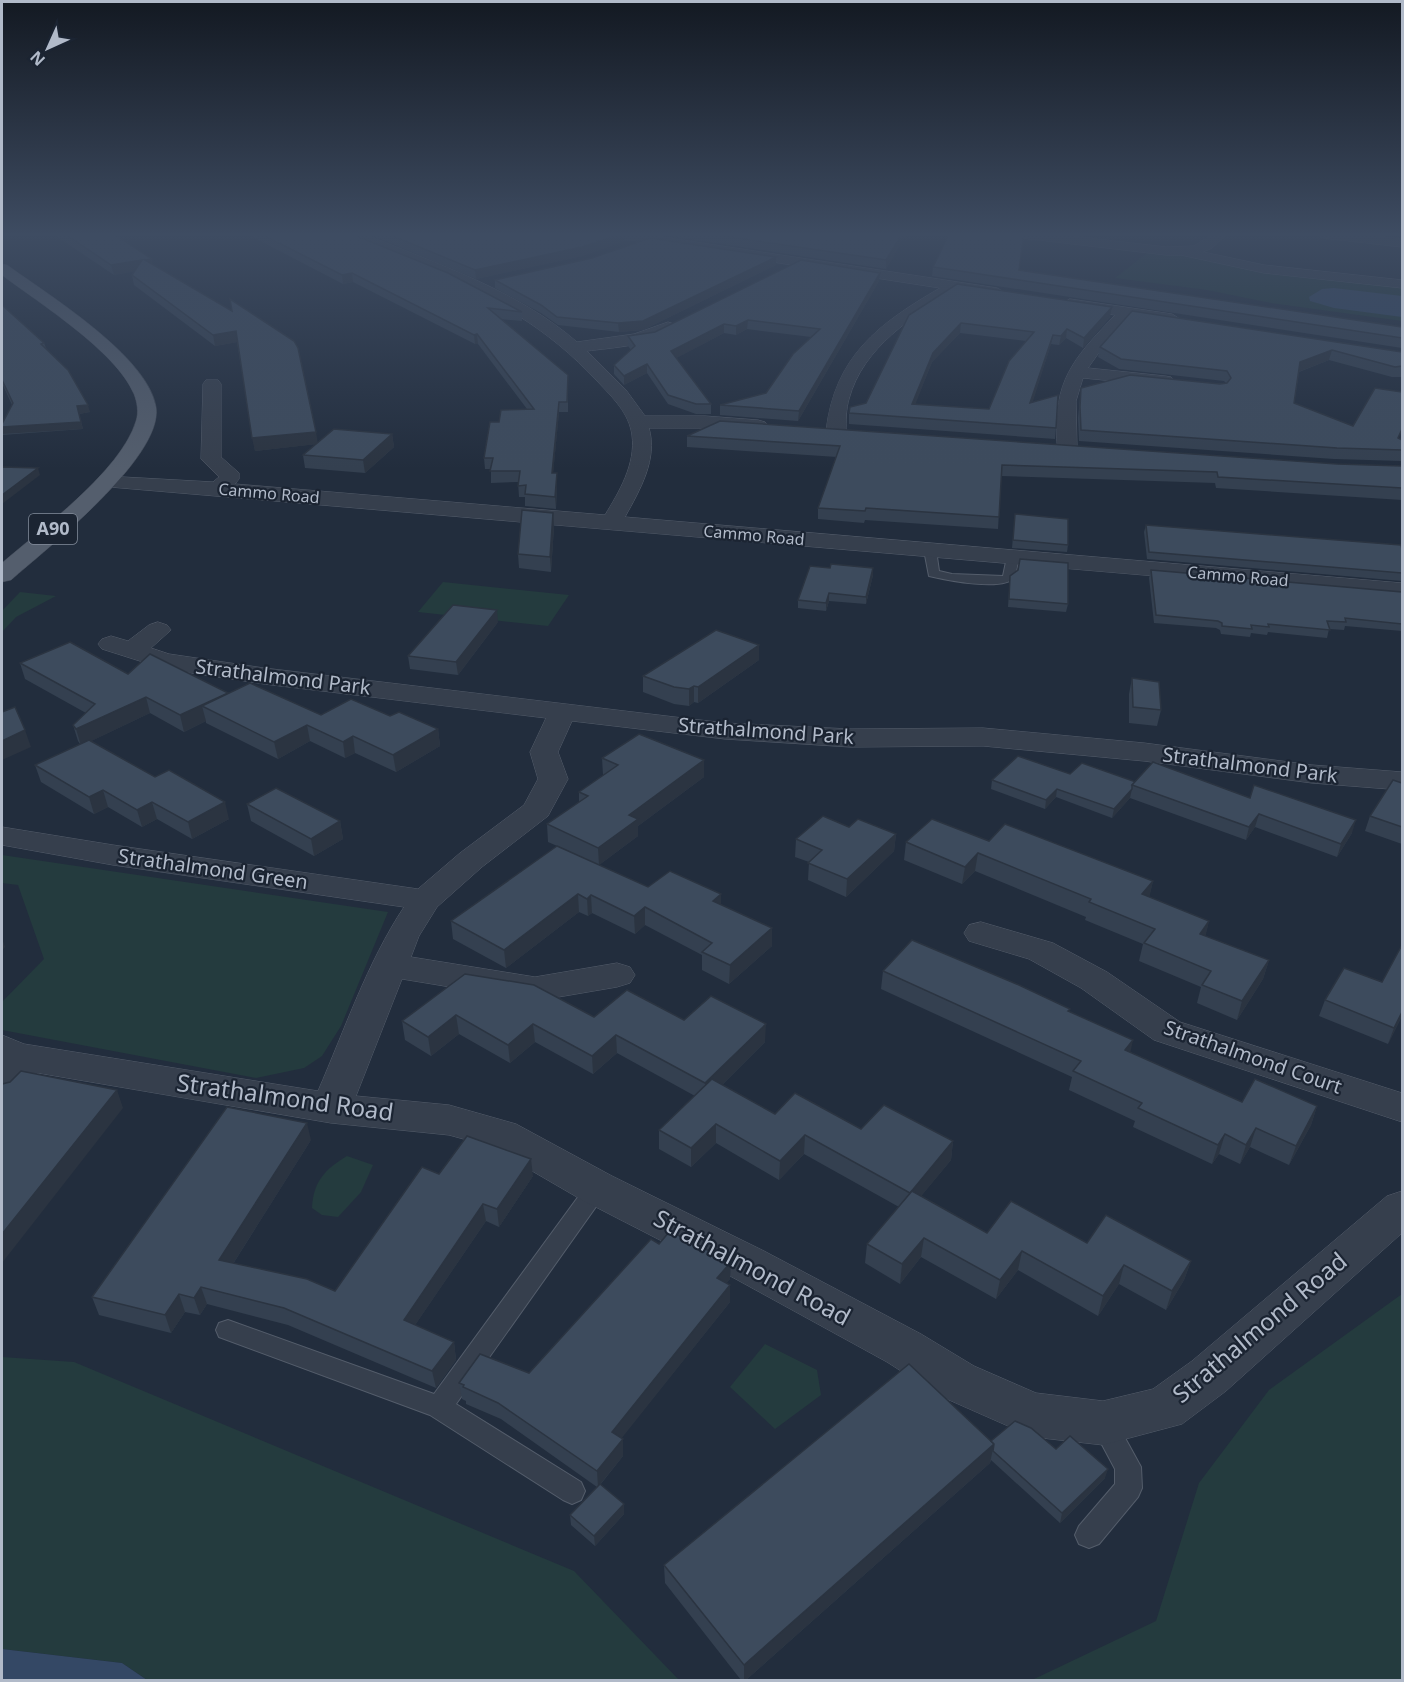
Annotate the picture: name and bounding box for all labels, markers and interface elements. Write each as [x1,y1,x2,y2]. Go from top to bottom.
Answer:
north arrow [18,18,78,78]
text: N [25,46,50,71]
street label: Cammo Road [218,478,320,508]
road number: A90 [29,514,77,544]
street label: Cammo Road [703,520,805,550]
street label: Cammo Road [1187,561,1289,591]
street label: Strathalmond Park [194,652,372,701]
street label: Strathalmond Park [677,711,855,750]
street label: Strathalmond Park [1161,740,1339,789]
street label: Strathalmond Green [116,842,310,895]
street label: Strathalmond Court [1161,1013,1346,1100]
street label: Strathalmond Road [175,1065,396,1128]
street label: Strathalmond Road [649,1201,857,1333]
street label: Strathalmond Road [1165,1244,1353,1410]

